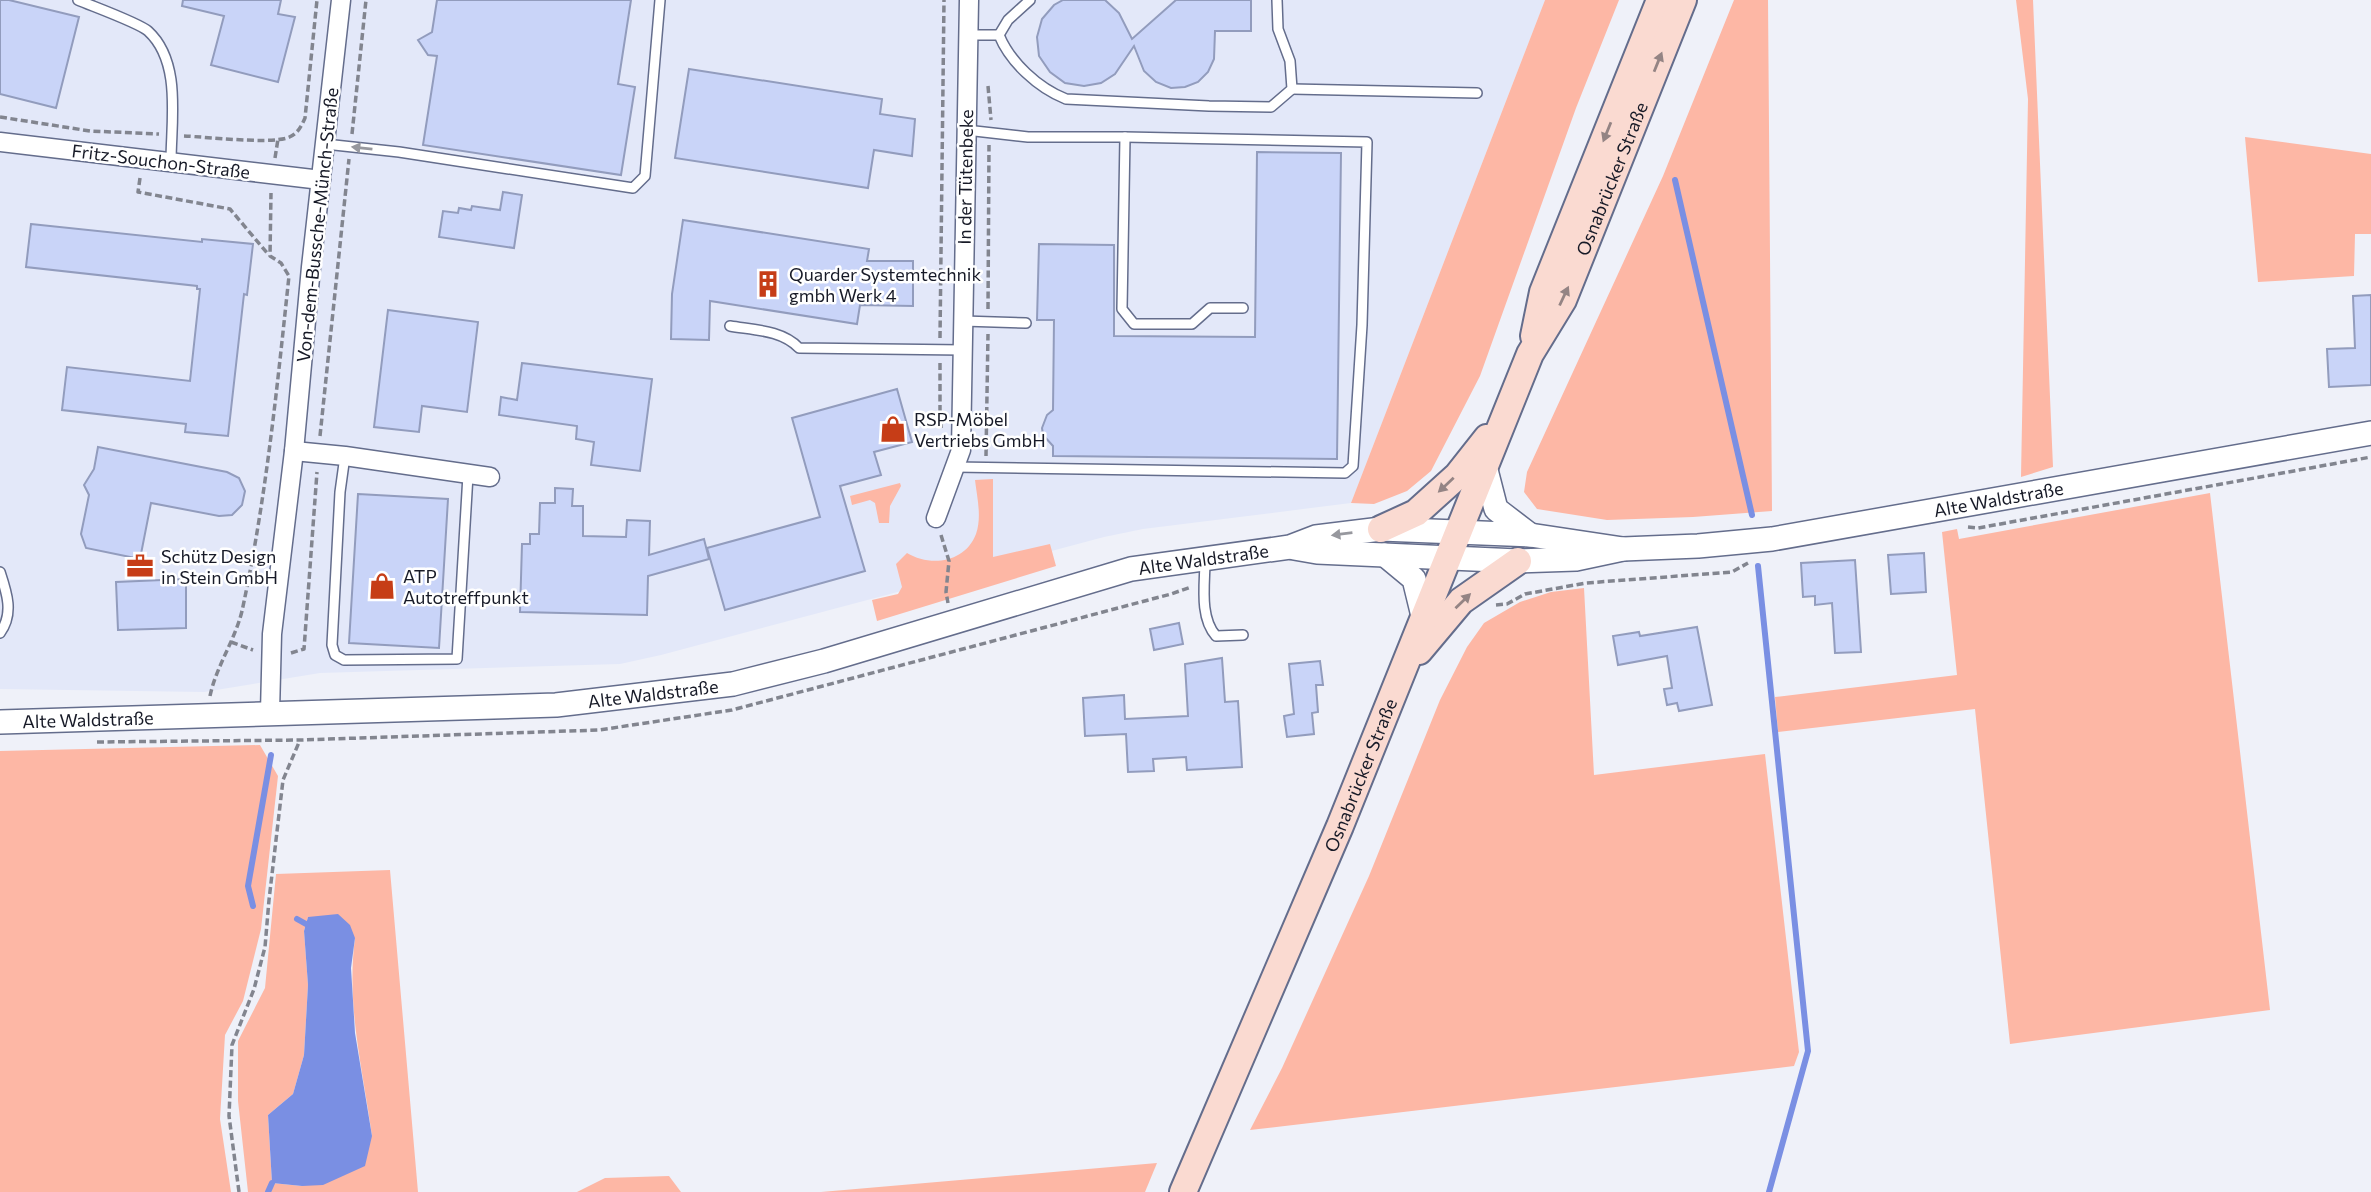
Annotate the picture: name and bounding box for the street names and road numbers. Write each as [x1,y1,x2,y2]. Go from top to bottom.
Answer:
street label: Von-dem-Bussche-Münch-Straße [292,86,342,364]
street label: Osnabrücker Straße [1571,99,1652,259]
street label: In der Tütenbeke [953,109,977,245]
street label: Fritz-Souchon-Straße [71,139,251,183]
street label: Alte Waldstraße [1932,477,2065,521]
street label: Alte Waldstraße [1137,539,1270,579]
street label: Alte Waldstraße [587,675,720,712]
street label: Osnabrücker Straße [1319,695,1401,855]
street label: Alte Waldstraße [22,706,154,732]

